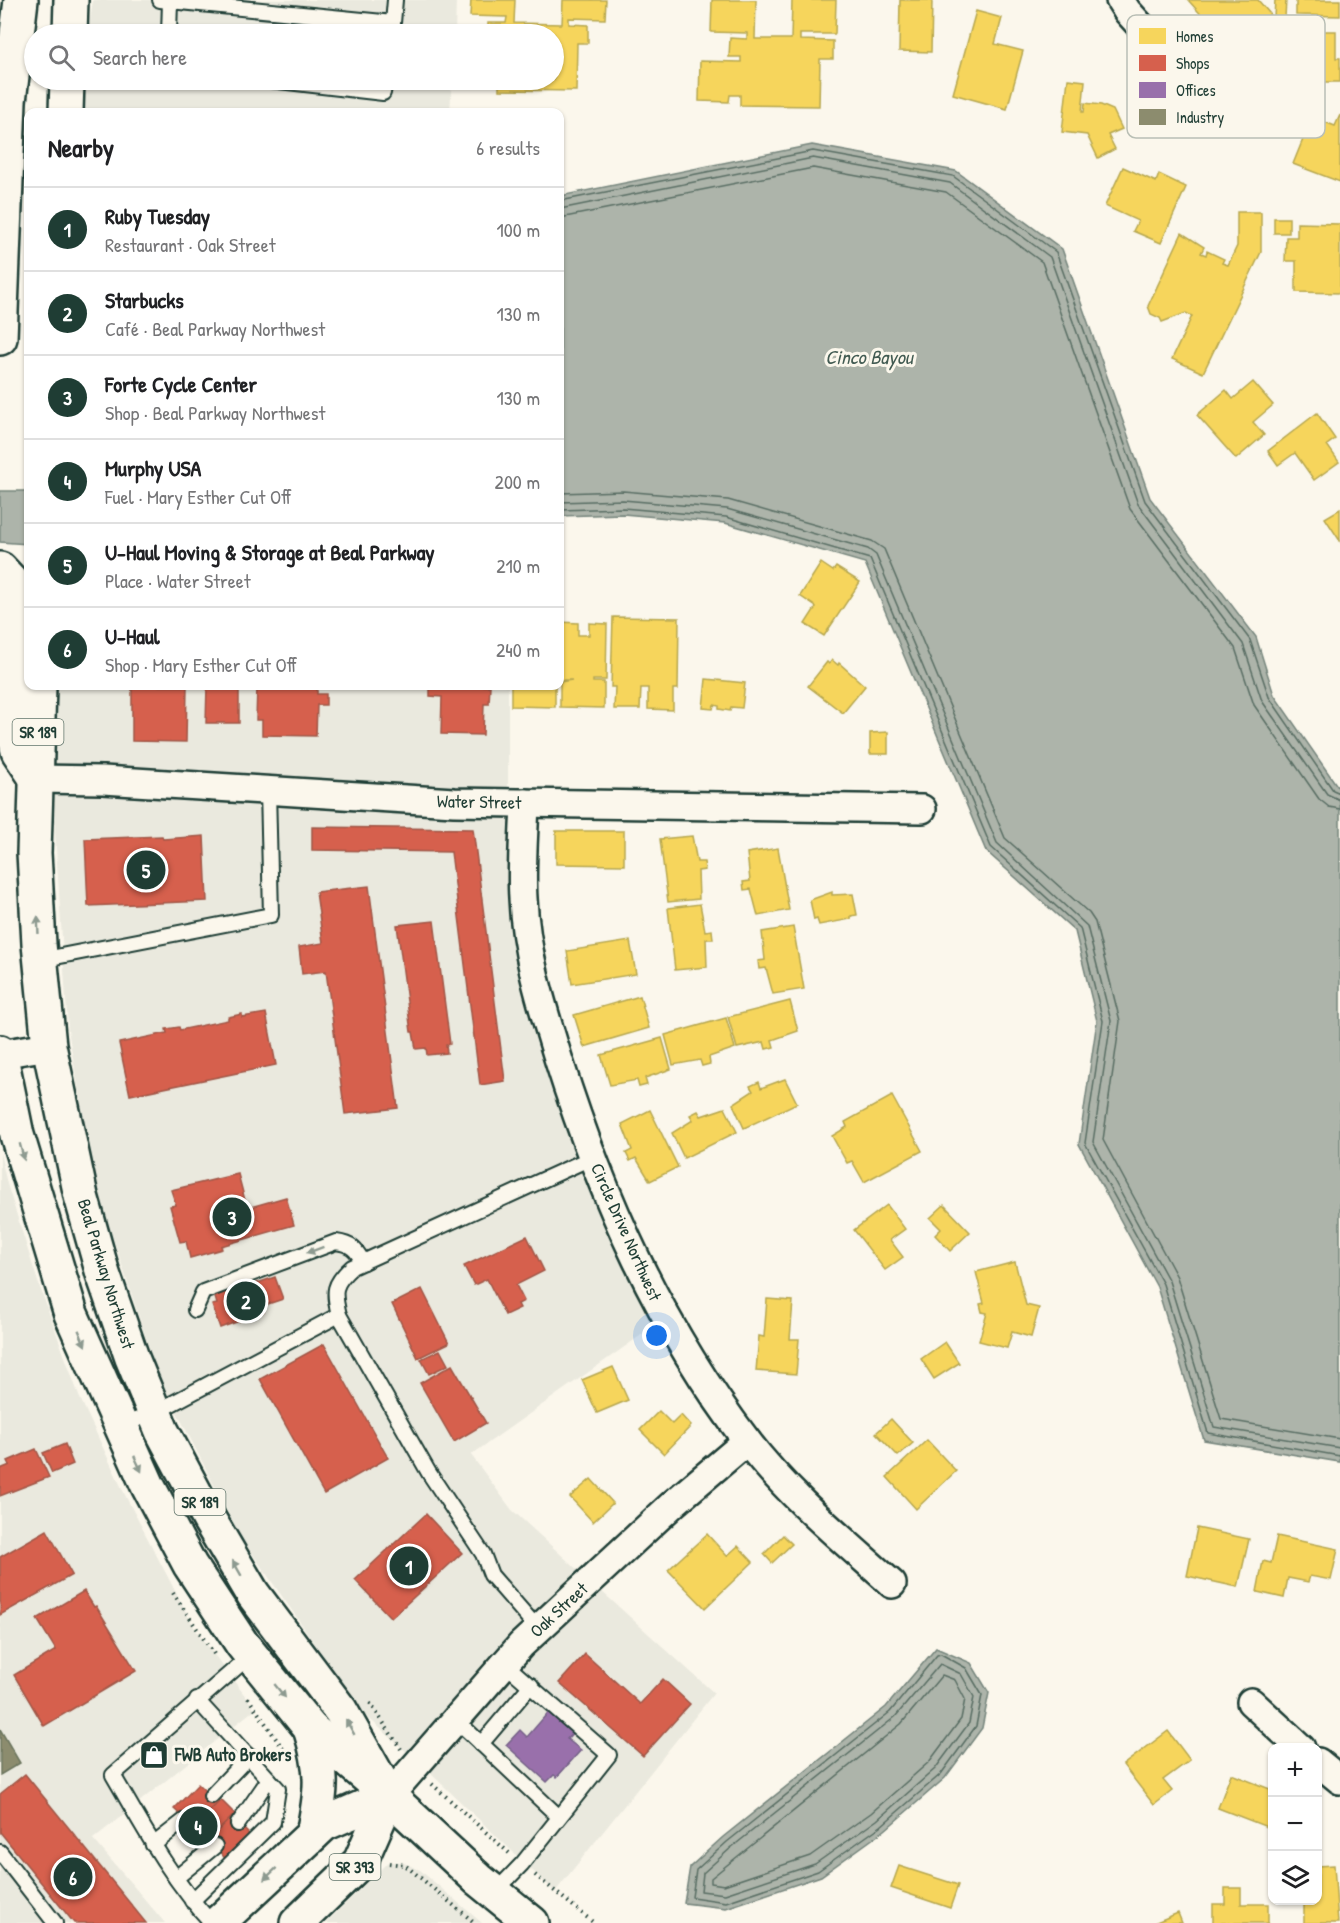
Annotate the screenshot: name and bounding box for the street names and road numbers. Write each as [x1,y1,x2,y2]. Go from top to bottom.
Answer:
road number: SR 189 [12,719,63,745]
street label: Water Street [437,788,522,815]
street label: Circle Drive Northwest [585,1159,668,1305]
street label: Beal Parkway Northwest [72,1196,141,1353]
road number: SR 189 [174,1489,226,1515]
street label: Oak Street [524,1576,594,1643]
road number: SR 393 [330,1854,380,1880]

